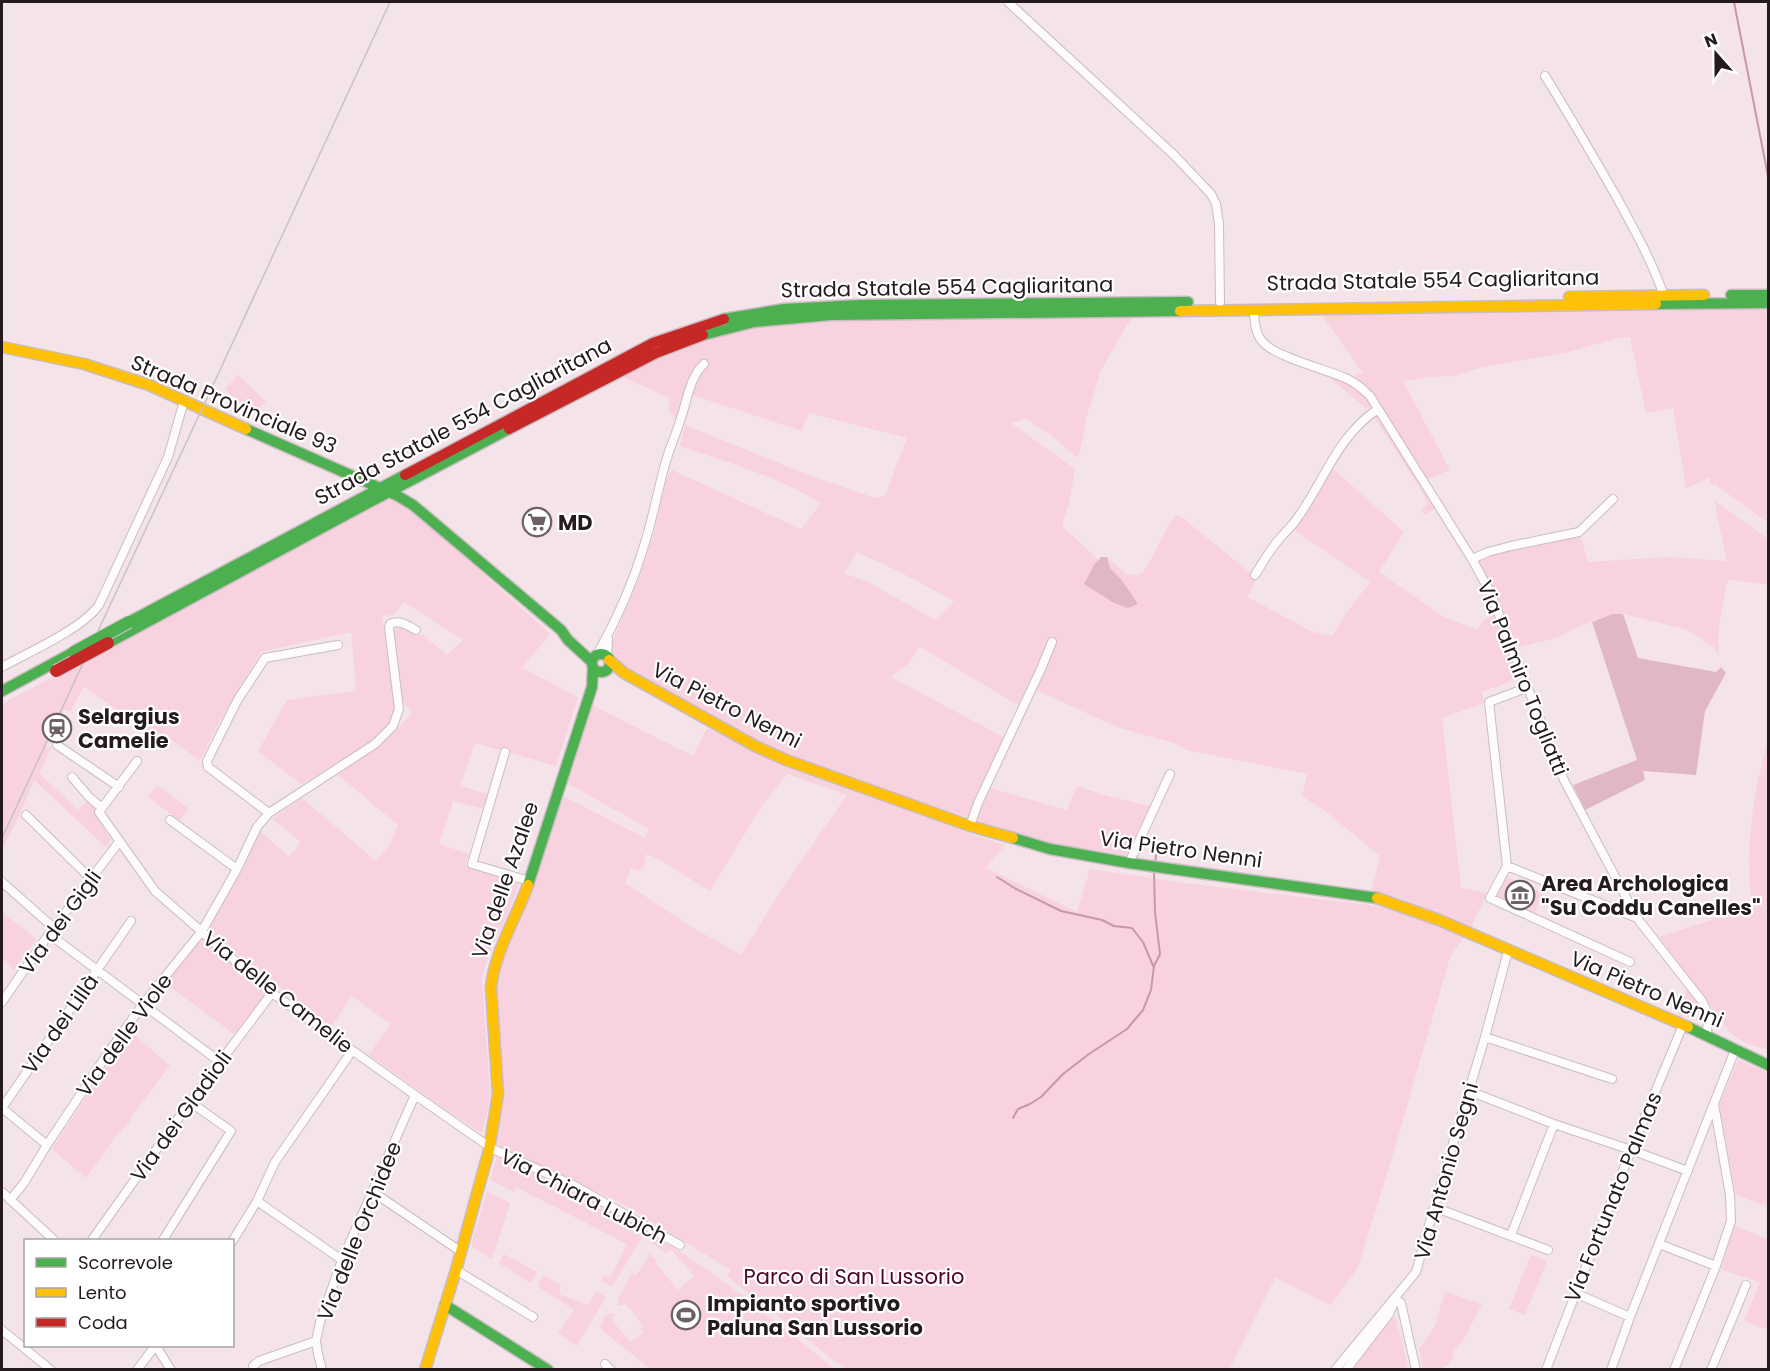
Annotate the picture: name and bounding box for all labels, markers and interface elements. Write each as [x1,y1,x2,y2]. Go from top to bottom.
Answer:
north arrow [1686,24,1746,84]
text: N [1701,28,1721,53]
street label: Strada Statale 554 Cagliaritana [1266,263,1600,297]
street label: Strada Statale 554 Cagliaritana [780,270,1114,304]
street label: Strada Statale 554 Cagliaritana [309,330,617,512]
street label: Strada Provinciale 93 [126,347,342,461]
supermarket icon: MD [521,506,553,538]
place label: MD [558,508,593,537]
street label: Via Palmiro Togliatti [1471,576,1575,780]
street label: Via Pietro Nenni [647,655,807,755]
place label: Selargius Camelie [78,702,180,755]
station icon: Selargius Camelie [41,712,73,744]
street label: Via delle Azalee [465,798,545,962]
street label: Via Pietro Nenni [1098,823,1264,875]
street label: Via dei Gigli [12,864,108,980]
place label: Area Archologica "Su Coddu Canelles" [1541,869,1761,922]
museum icon: Area Archologica "Su Coddu Canelles" [1504,879,1536,911]
street label: Via delle Camelie [197,924,359,1060]
street label: Via Pietro Nenni [1566,944,1728,1034]
street label: Via delle Viole [69,967,179,1103]
street label: Via dei Lillà [15,968,105,1080]
street label: Via dei Gladioli [123,1044,239,1188]
street label: Via Antonio Segni [1407,1079,1485,1263]
street label: Via Fortunato Palmas [1557,1087,1669,1307]
street label: Via delle Orchidee [310,1137,408,1325]
street label: Via Chiara Lubich [495,1141,673,1251]
legend [24,1239,234,1347]
text: Scorrevole [78,1250,173,1275]
park label: Parco di San Lussorio [744,1262,964,1291]
text: Lento [78,1280,127,1305]
place label: Impianto sportivo Paluna San Lussorio [707,1289,923,1342]
sports icon: Impianto sportivo Paluna San Lussorio [670,1299,702,1331]
text: Coda [78,1310,128,1335]

